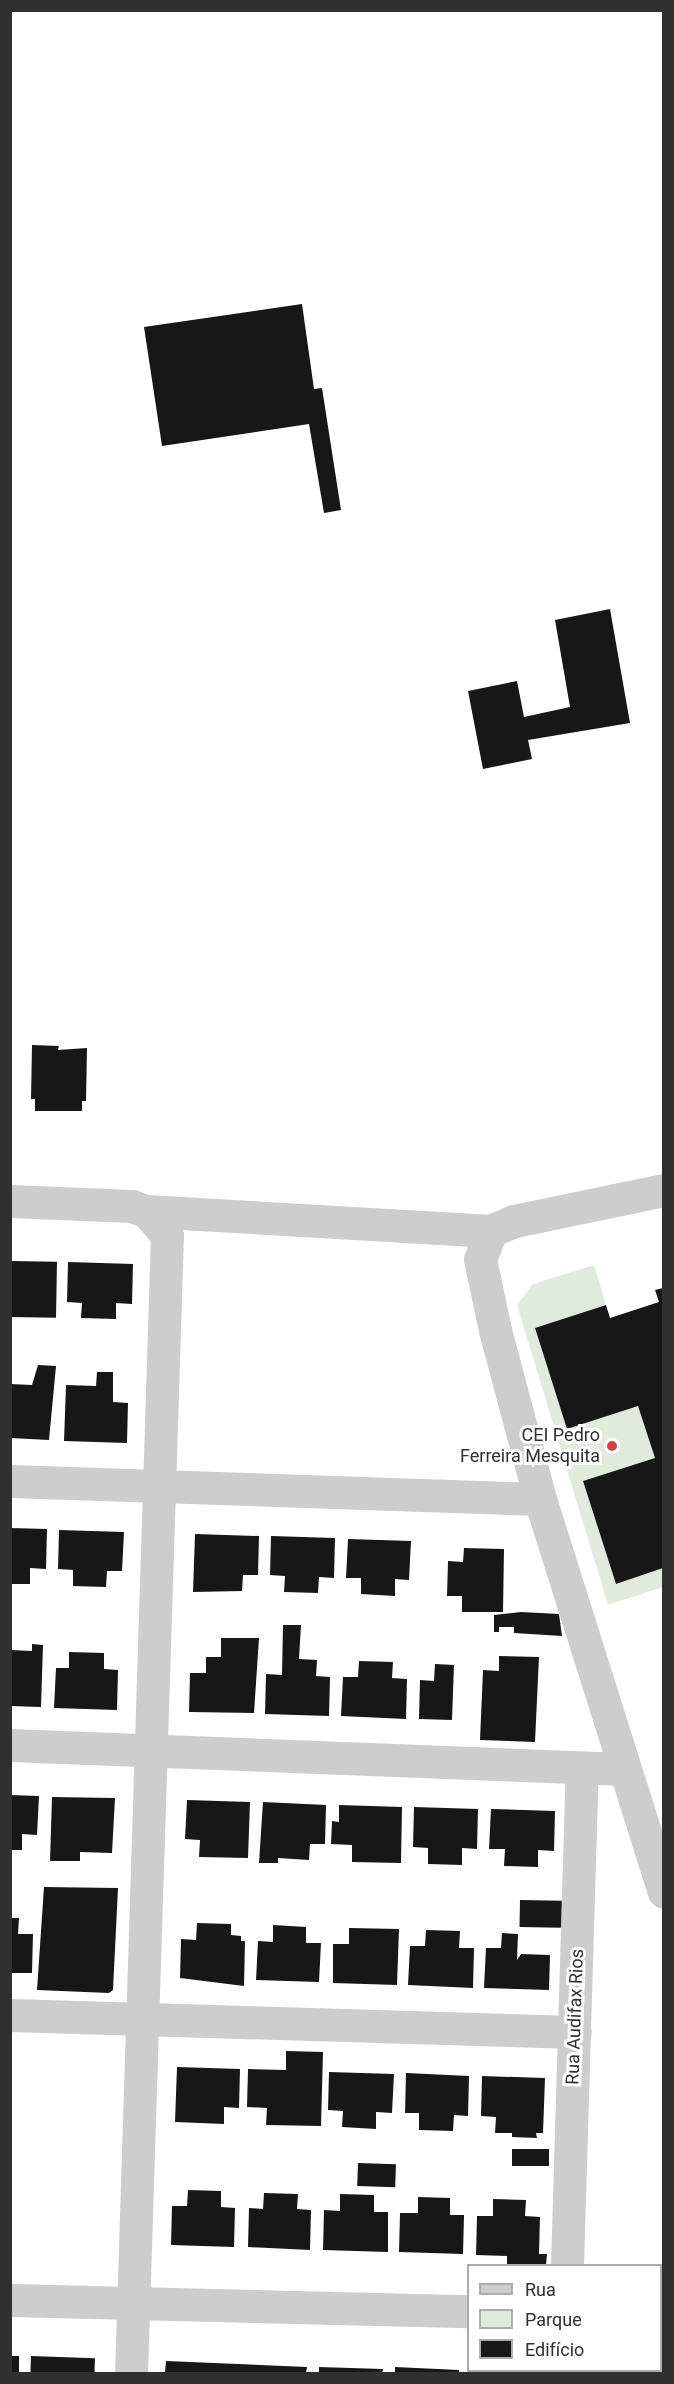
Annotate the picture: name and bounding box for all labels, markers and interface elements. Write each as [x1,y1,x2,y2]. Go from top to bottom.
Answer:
place label: CEI Pedro Ferreira Mesquita [460,1425,600,1468]
marker: CEI Pedro Ferreira Mesquita [605,1439,619,1453]
street label: Rua Audifax Rios [562,1949,588,2085]
legend [467,2264,662,2372]
text: Rua [525,2279,556,2300]
text: Parque [525,2309,582,2330]
text: Edifício [525,2339,584,2360]

